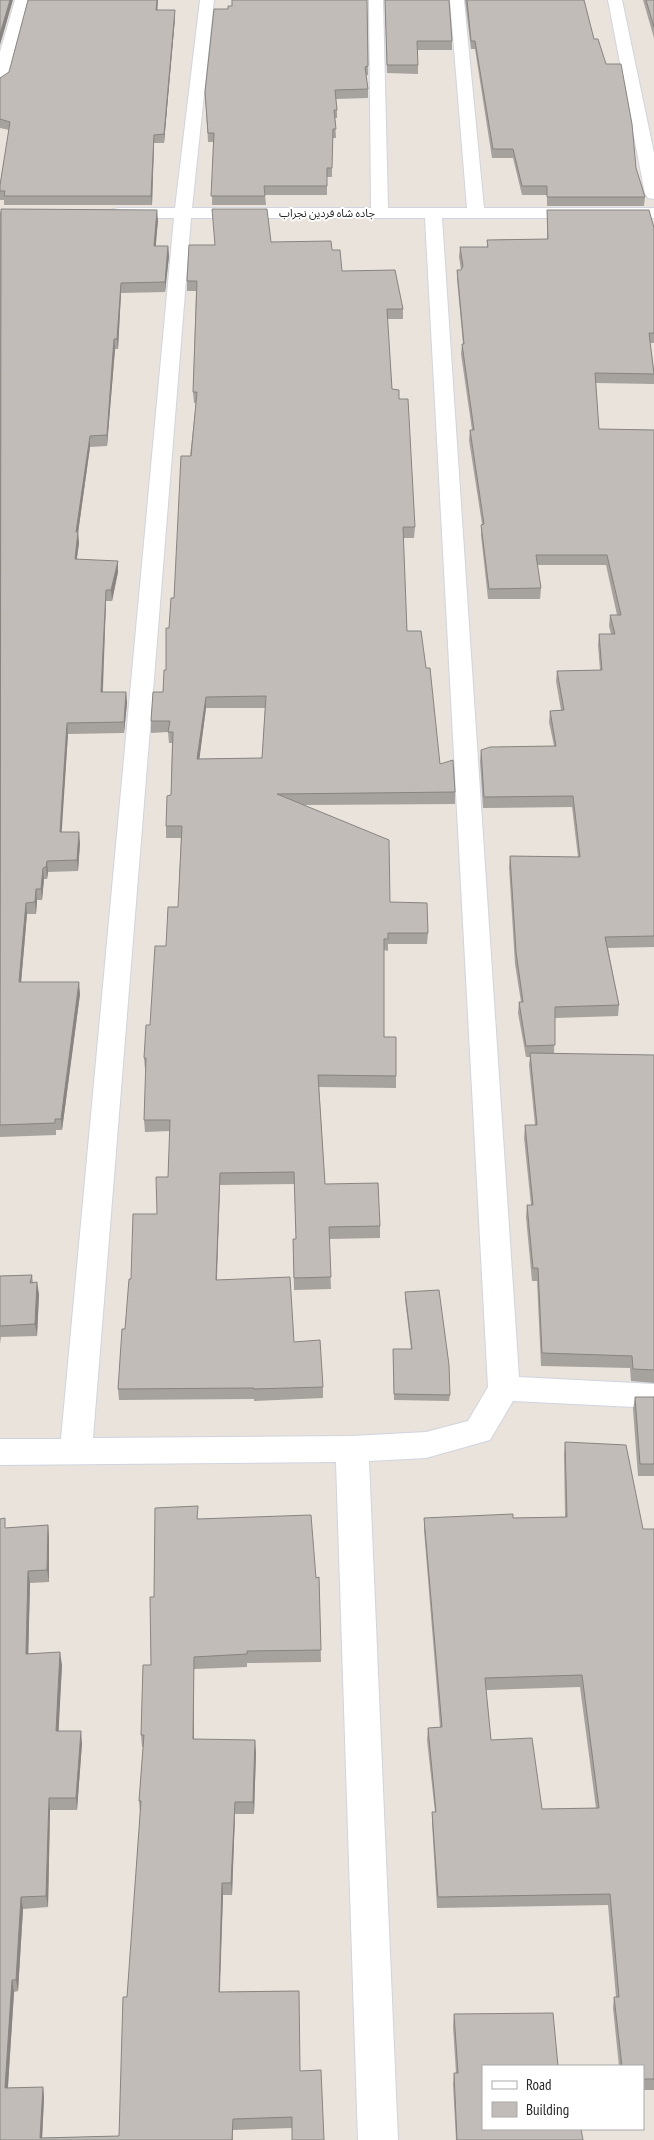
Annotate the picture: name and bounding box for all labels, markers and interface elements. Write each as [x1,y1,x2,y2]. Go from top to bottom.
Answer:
street label: جاده شاه فردین نجراب [279,206,375,220]
legend [482,2065,644,2130]
text: Road [526,2075,552,2094]
text: Building [526,2100,569,2119]

